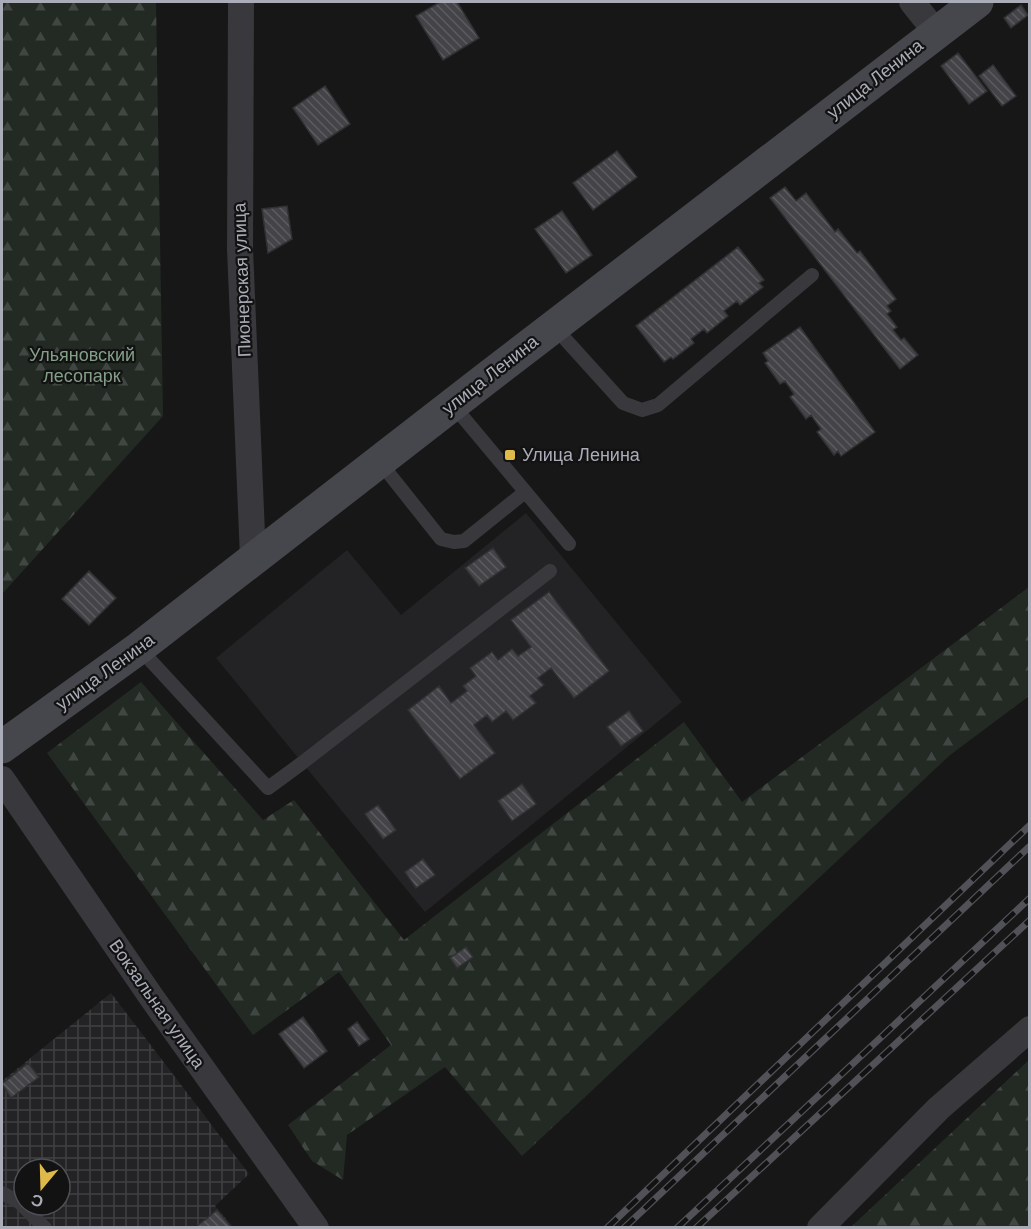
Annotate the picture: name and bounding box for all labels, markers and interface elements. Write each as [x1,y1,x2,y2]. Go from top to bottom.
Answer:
street label: улица Ленина [823,35,928,123]
street label: Пионерская улица [229,201,255,358]
street label: улица Ленина [438,331,543,419]
park label: Ульяновский лесопарк [29,345,135,386]
place label: Улица Ленина [522,445,641,465]
marker: Улица Ленина [503,448,517,462]
street label: улица Ленина [52,629,159,714]
street label: Вокзальная улица [105,936,209,1073]
north arrow [12,1157,72,1217]
text: С [29,1191,46,1211]

